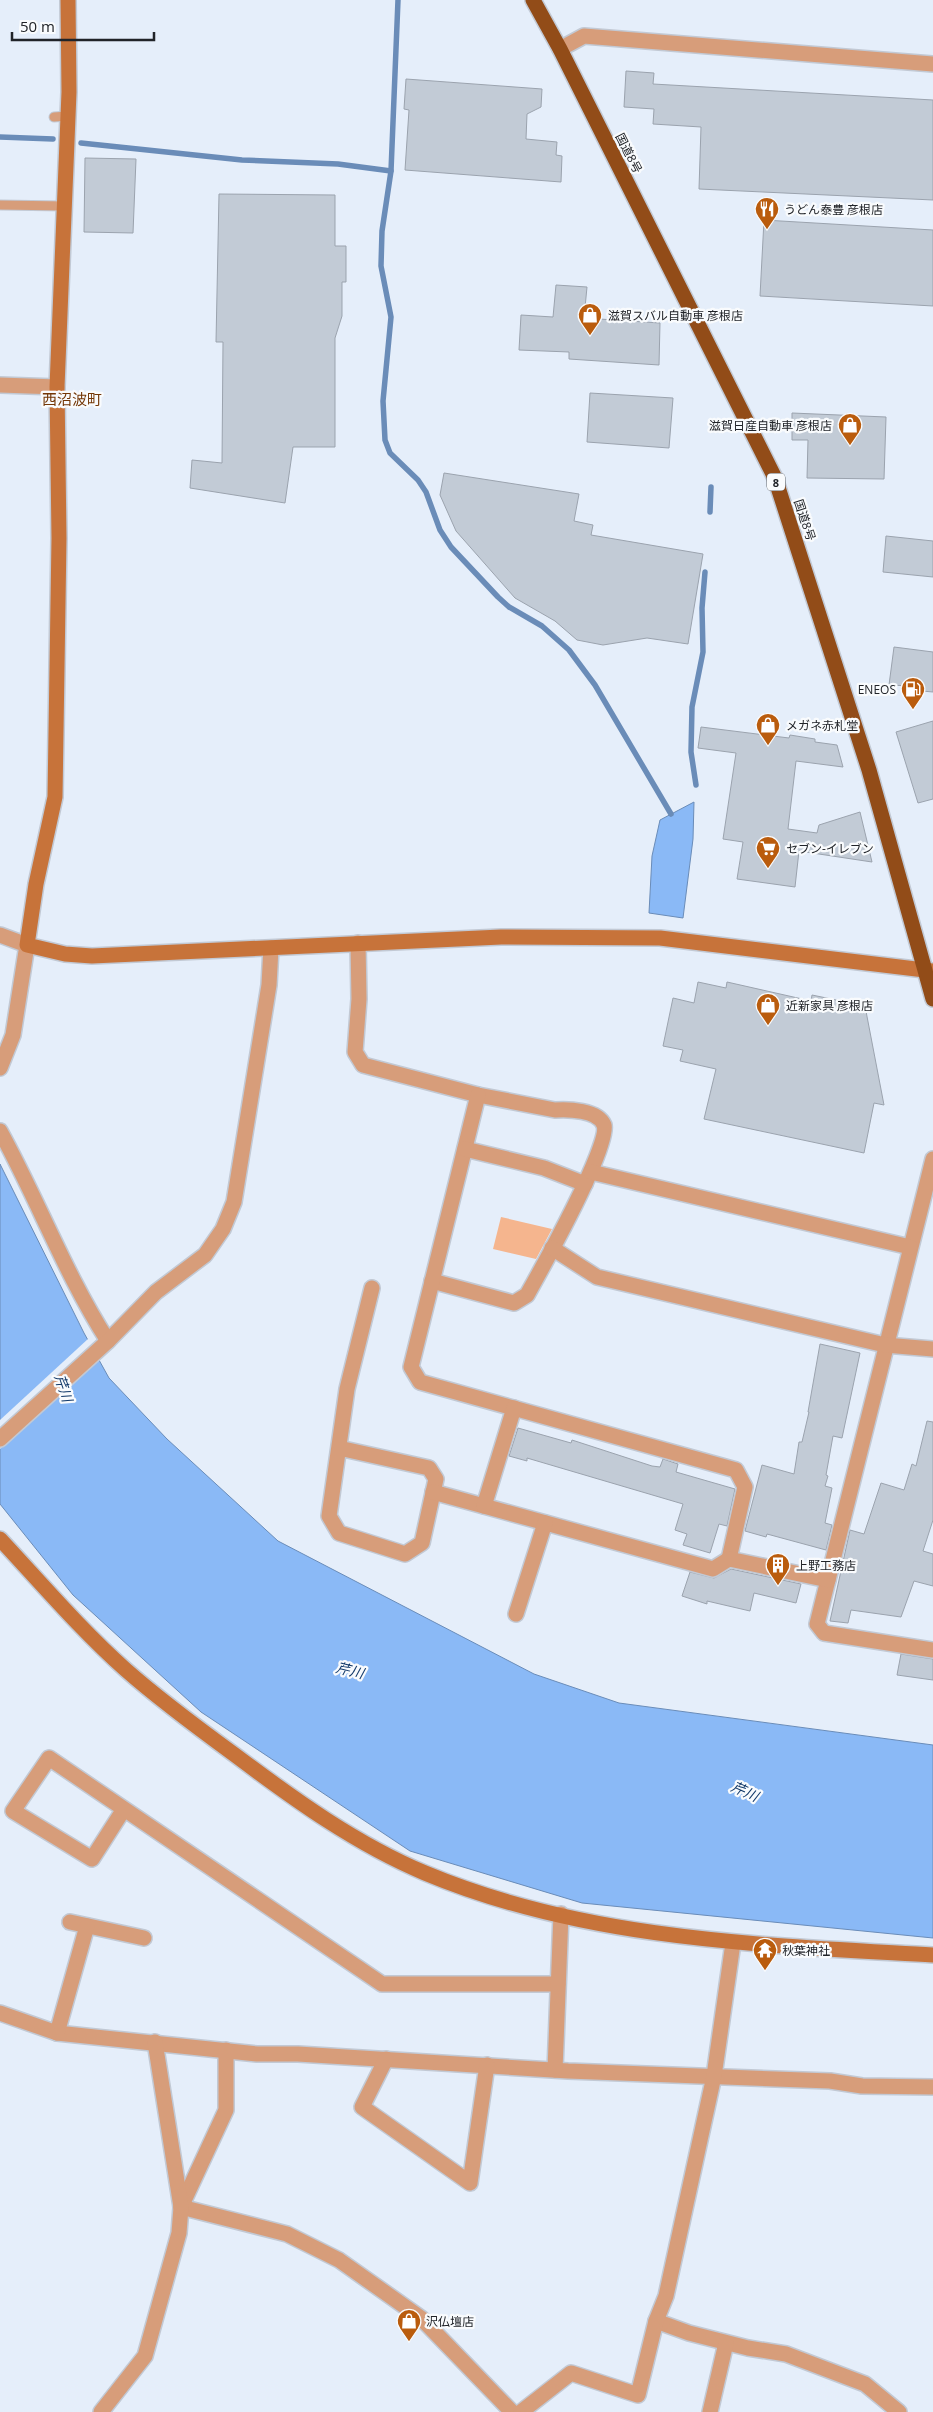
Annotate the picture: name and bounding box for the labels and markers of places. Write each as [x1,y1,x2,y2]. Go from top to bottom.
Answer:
restaurant icon: うどん泰豊 彦根店 [754,196,780,230]
place label: うどん泰豊 彦根店 [784,201,883,218]
shop icon: 滋賀スバル自動車 彦根店 [577,302,603,336]
place label: 滋賀スバル自動車 彦根店 [608,307,743,324]
shop icon: 滋賀日産自動車 彦根店 [837,412,863,446]
place label: 滋賀日産自動車 彦根店 [709,417,832,434]
fuel station icon: ENEOS [900,676,926,710]
place label: ENEOS [858,681,896,698]
shop icon: メガネ赤札堂 [755,712,781,746]
place label: メガネ赤札堂 [786,717,858,734]
supermarket icon: セブン-イレブン [755,835,781,869]
place label: セブン-イレブン [786,840,874,857]
shop icon: 近新家具 彦根店 [755,992,781,1026]
place label: 近新家具 彦根店 [786,997,873,1014]
building icon: 上野工務店 [765,1552,791,1586]
place label: 上野工務店 [796,1557,856,1574]
temple icon: 秋葉神社 [752,1937,778,1971]
place label: 秋葉神社 [782,1942,830,1959]
shop icon: 沢仏壇店 [396,2308,422,2342]
place label: 沢仏壇店 [426,2313,474,2330]

